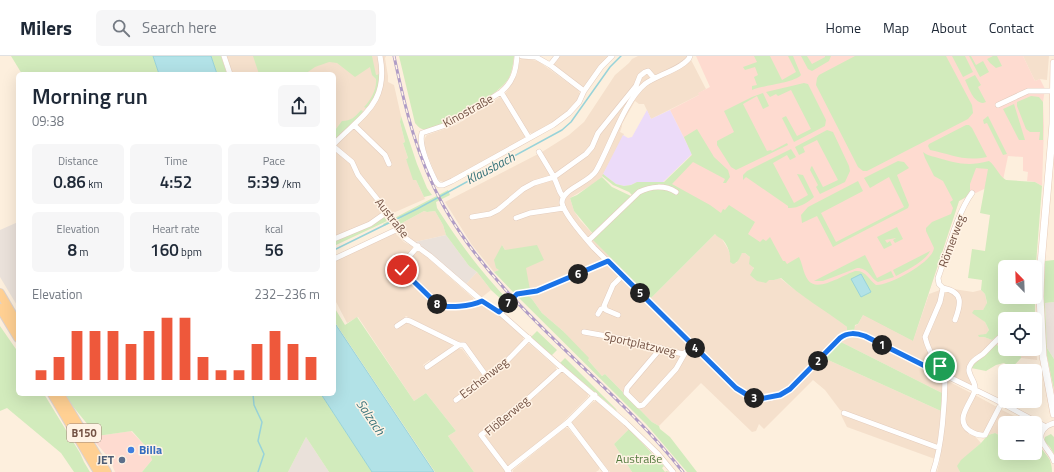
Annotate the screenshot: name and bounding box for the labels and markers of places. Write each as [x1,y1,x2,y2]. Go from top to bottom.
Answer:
pin [385,253,419,287]
pin: 6 [568,264,588,284]
pin: 5 [630,283,650,303]
pin: 7 [498,293,518,313]
pin: 8 [427,294,447,314]
pin: 1 [872,335,892,355]
pin: 4 [685,338,705,358]
pin [923,349,957,383]
pin: 2 [808,351,828,371]
pin: 3 [744,388,764,408]
place label: Billa [139,440,162,459]
marker: Billa [126,445,136,455]
place label: JET [97,450,115,469]
marker: JET [117,455,127,465]

